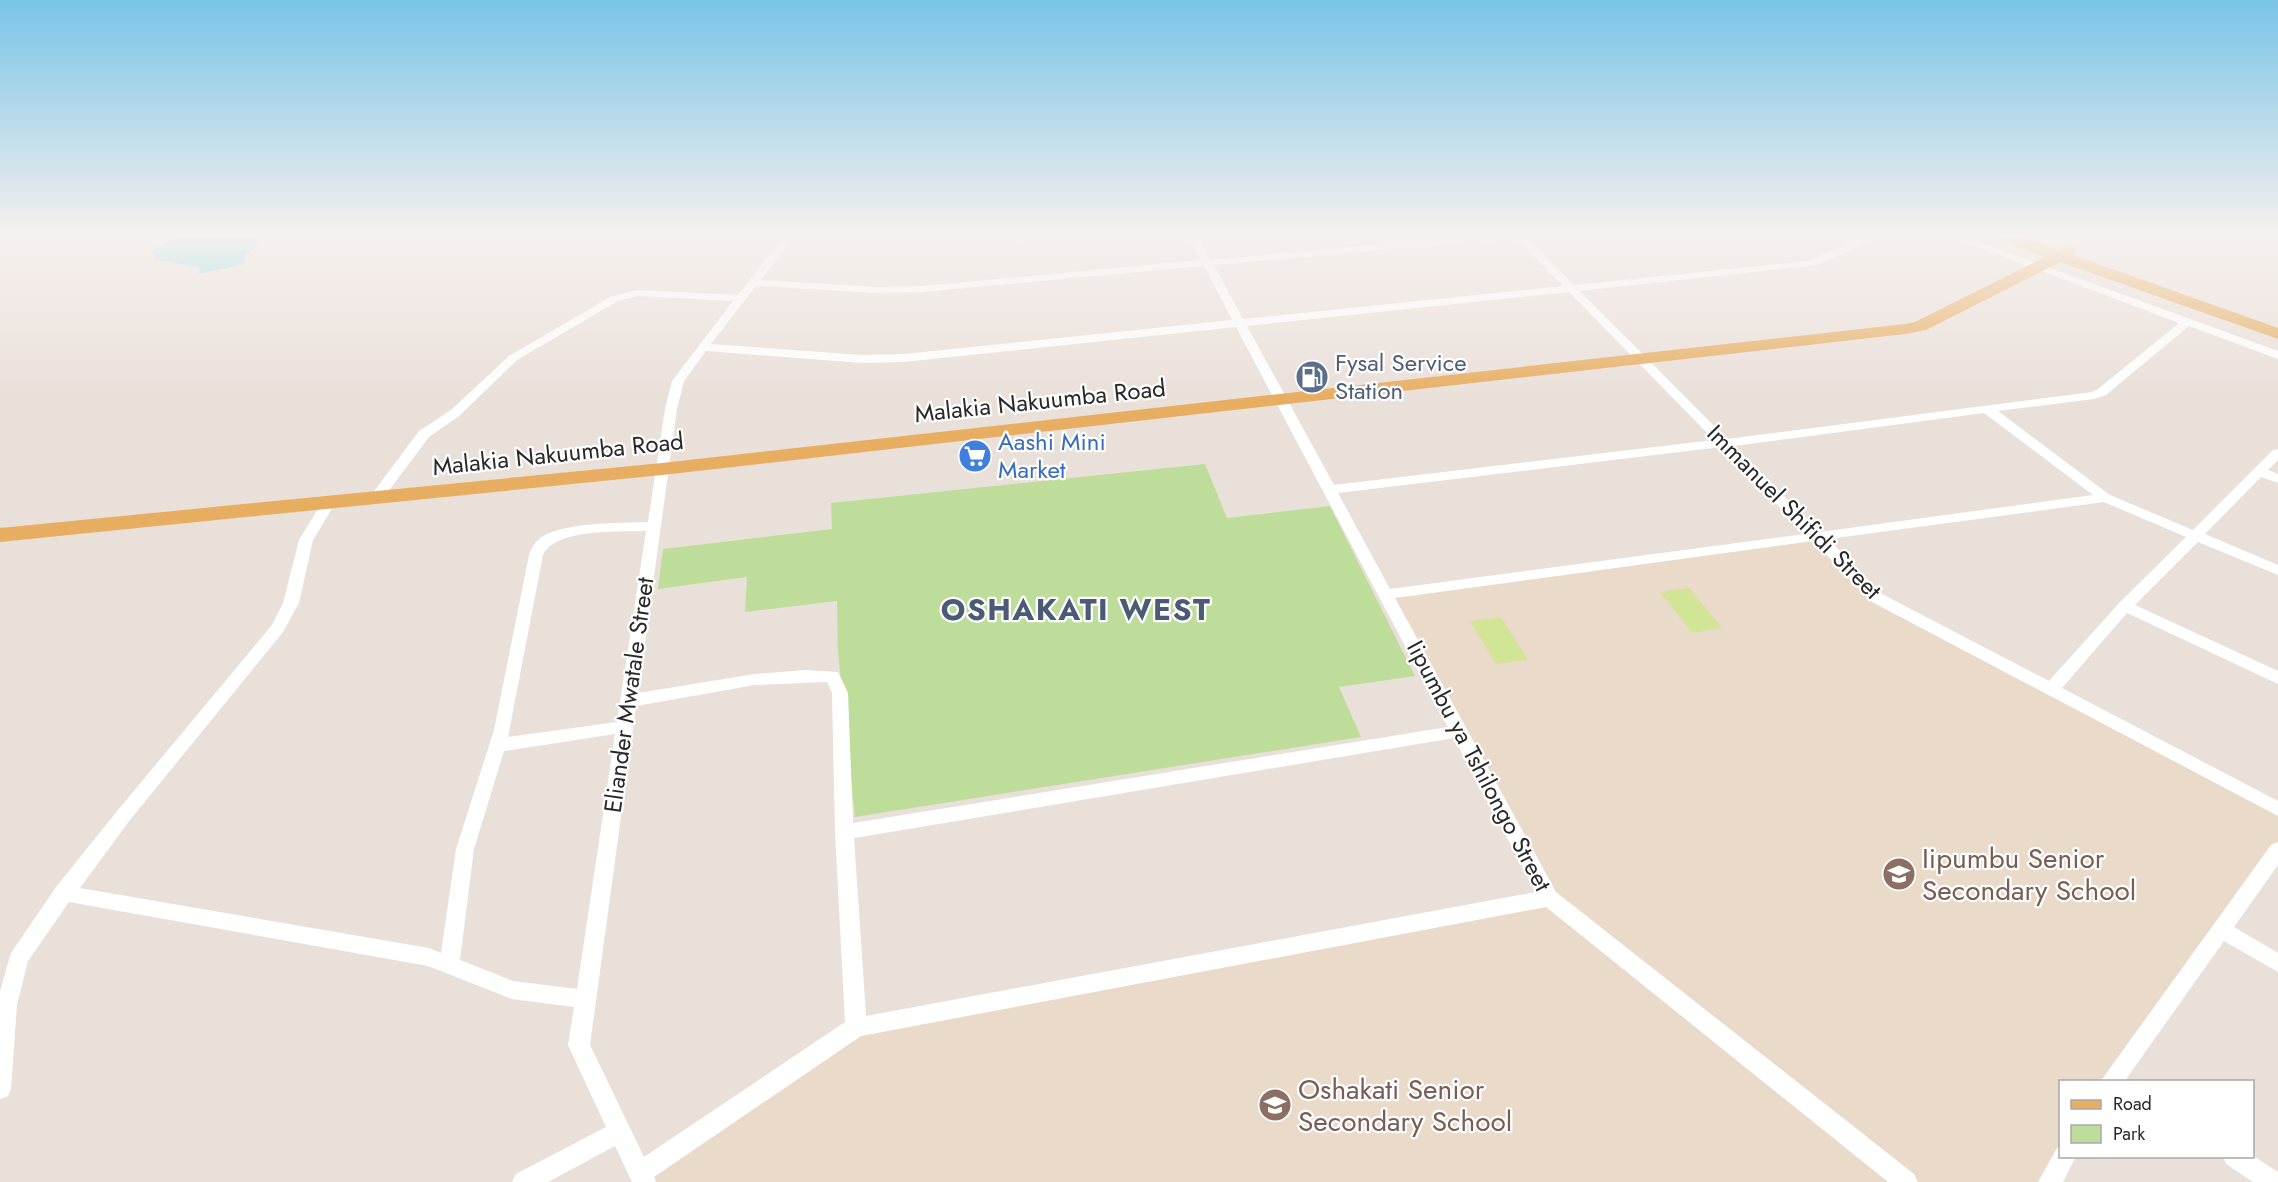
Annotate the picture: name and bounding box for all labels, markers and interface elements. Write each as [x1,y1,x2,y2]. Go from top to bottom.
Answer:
place label: Fysal Service Station [1335,345,1467,408]
fuel station icon: Fysal Service Station [1294,359,1330,395]
street label: Malakia Nakuumba Road [913,370,1167,431]
street label: Immanuel Shifidi Street [1699,416,1890,607]
street label: Malakia Nakuumba Road [431,423,685,484]
place label: Aashi Mini Market [998,424,1106,487]
supermarket icon: Aashi Mini Market [957,438,993,474]
street label: Eliander Mwatale Street [595,575,662,815]
district label: OSHAKATI WEST [941,588,1211,631]
street label: Iipumbu ya Tshilongo Street [1398,634,1561,898]
place label: Iipumbu Senior Secondary School [1922,838,2136,911]
school or university icon: Iipumbu Senior Secondary School [1881,856,1917,892]
place label: Oshakati Senior Secondary School [1298,1069,1512,1142]
legend [2059,1080,2254,1158]
school or university icon: Oshakati Senior Secondary School [1257,1087,1293,1123]
text: Road [2113,1091,2152,1117]
text: Park [2113,1121,2145,1147]

